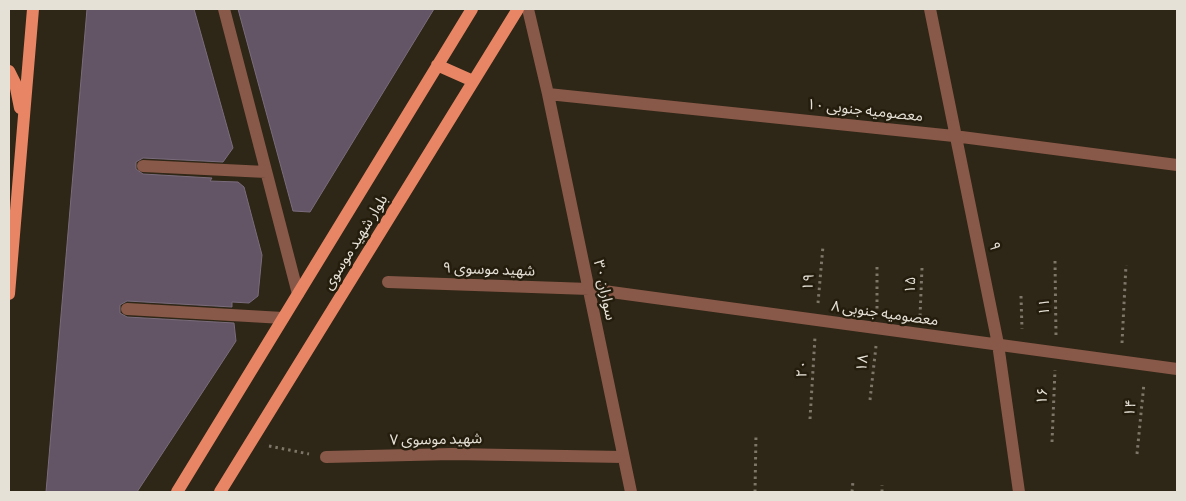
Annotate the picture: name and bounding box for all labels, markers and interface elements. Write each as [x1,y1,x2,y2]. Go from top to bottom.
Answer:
street label: معصومیه جنوبی ۱۰ [806,95,924,125]
street label: بلوار شهید موسوی [319,191,391,293]
street label: ۹ [985,240,1005,252]
street label: شهید موسوی ۹ [442,258,536,280]
street label: سواران ۳۰ [590,258,620,322]
street label: ۱۹ [798,273,818,291]
street label: ۱۵ [901,276,919,294]
street label: معصومیه جنوبی ۸ [830,297,940,329]
street label: ۱۱ [1035,298,1053,316]
street label: ۱۸ [852,354,872,372]
street label: ۲۰ [792,360,812,378]
street label: ۱۶ [1033,387,1051,405]
street label: ۱۴ [1120,399,1140,417]
street label: شهید موسوی ۷ [390,429,482,449]

